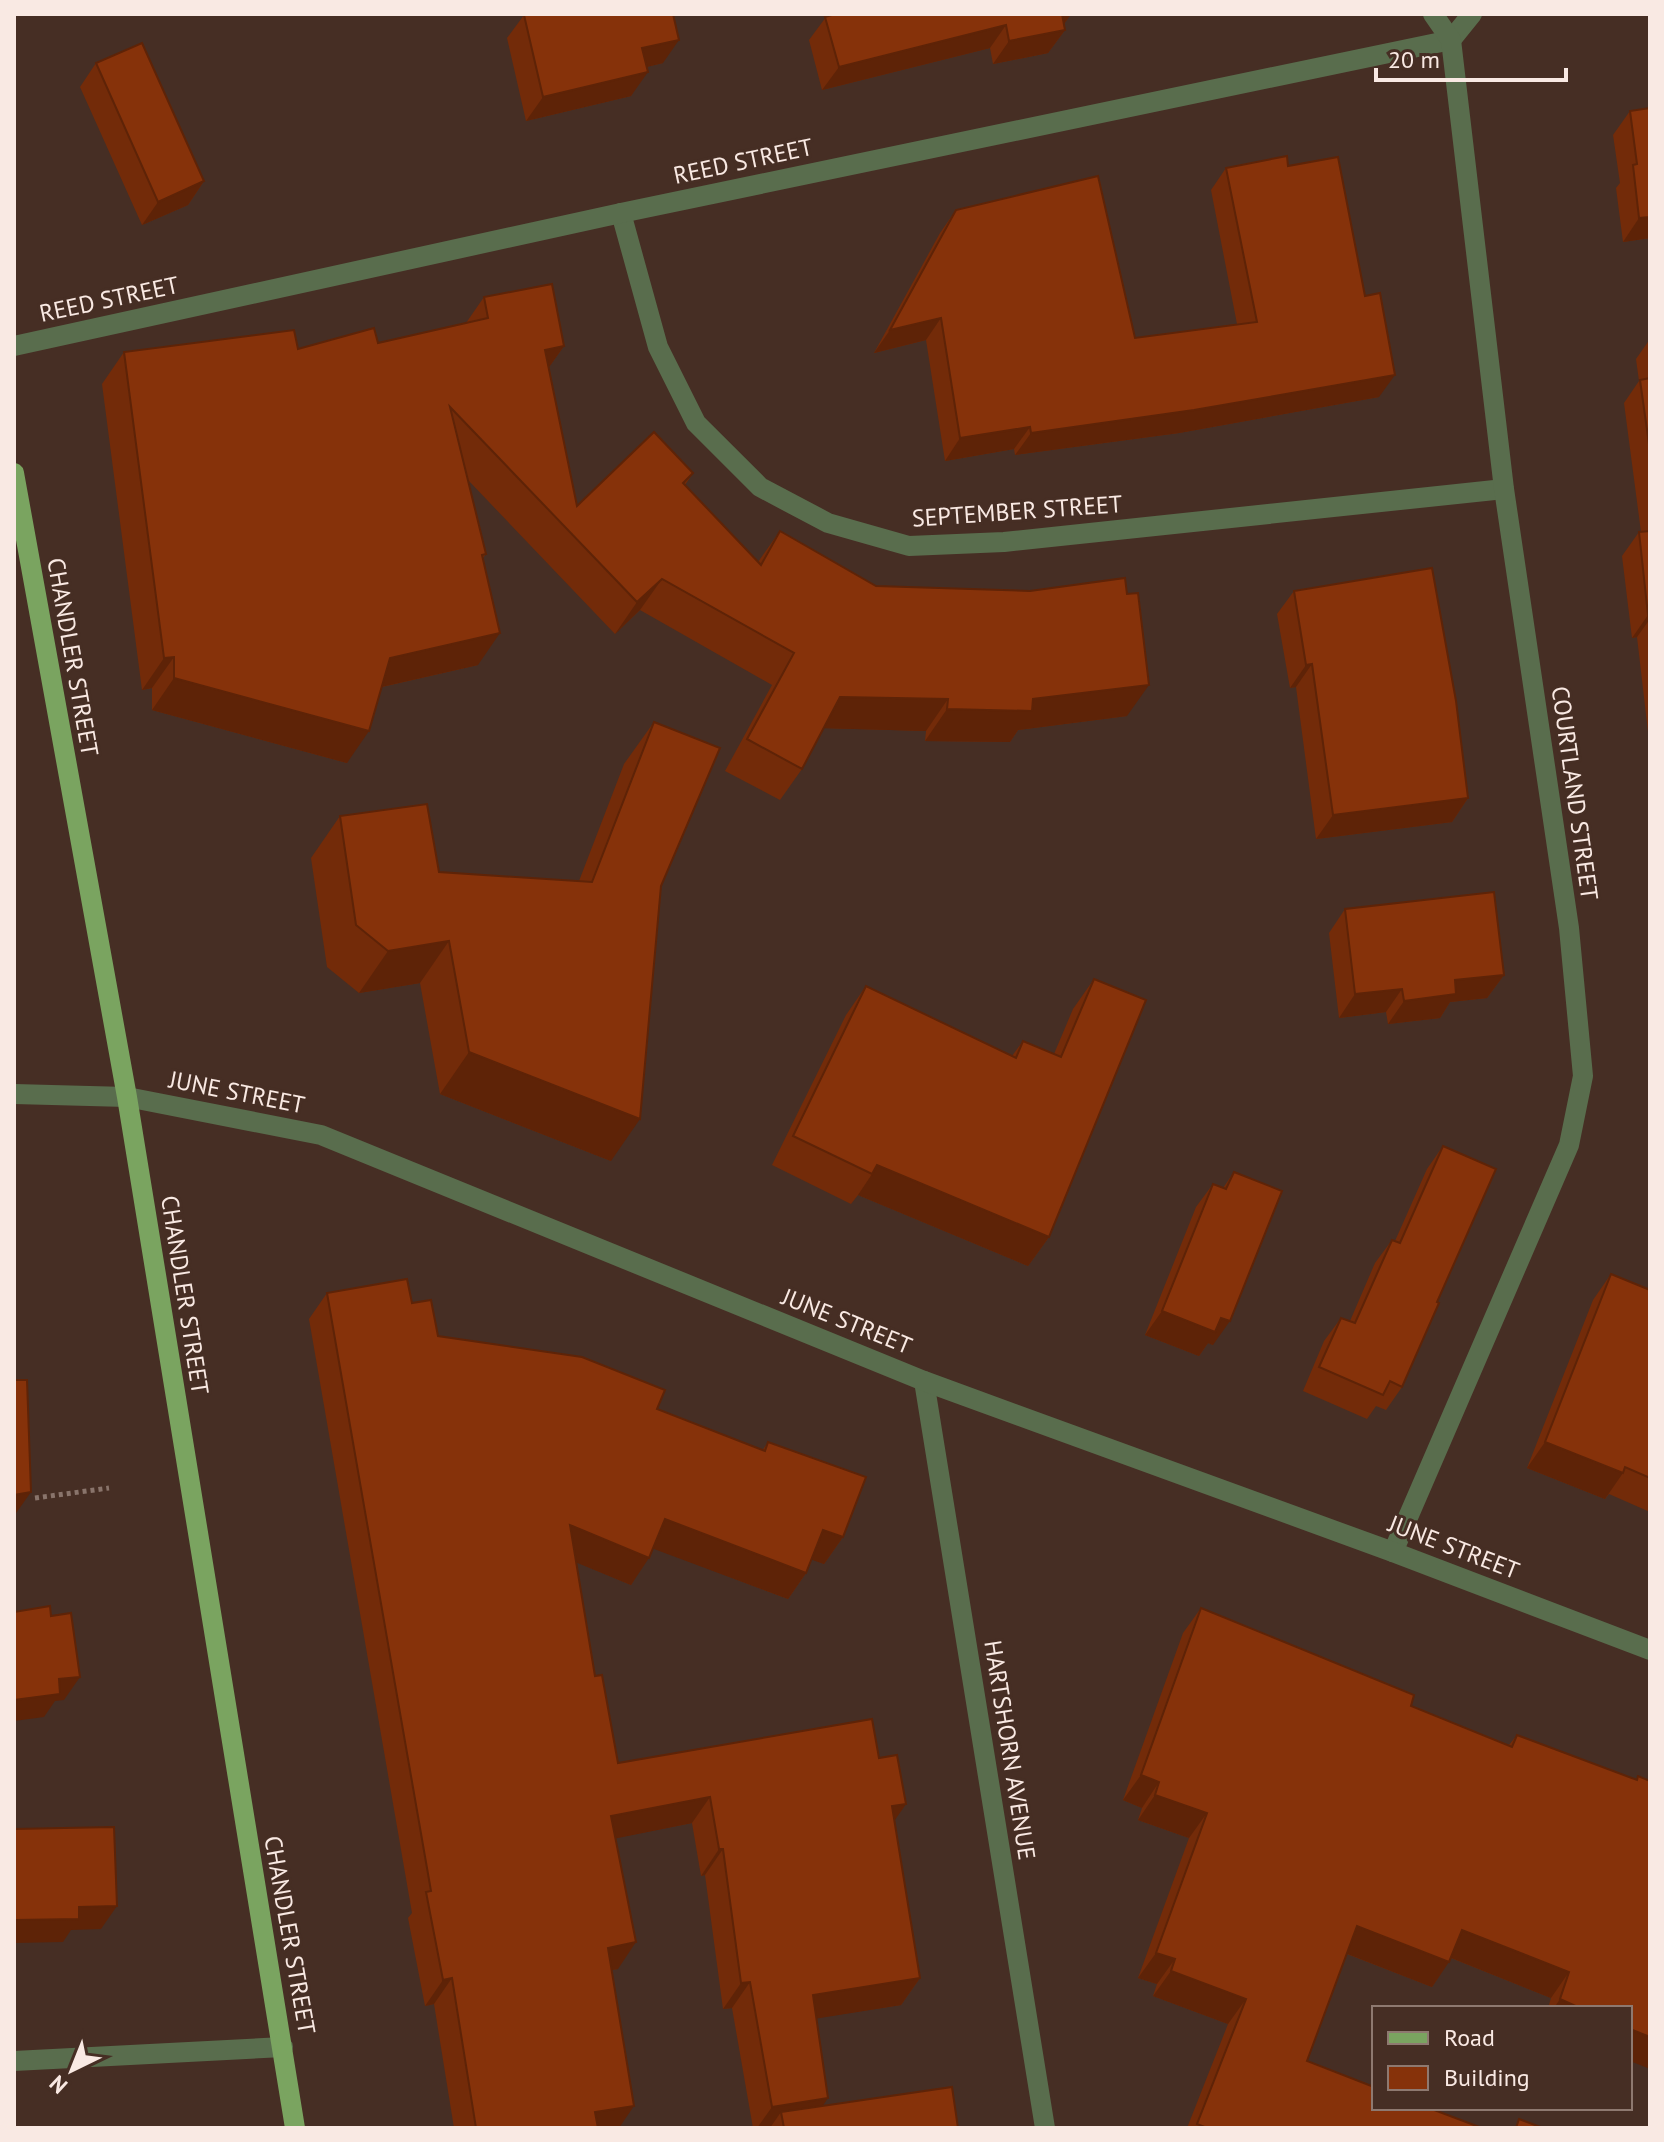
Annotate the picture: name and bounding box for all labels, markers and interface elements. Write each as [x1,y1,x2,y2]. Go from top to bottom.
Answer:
scale bar [1376,32,1566,82]
text: 20 m [1388,44,1440,75]
street label: REED STREET [671,131,815,191]
street label: REED STREET [37,269,181,329]
street label: SEPTEMBER STREET [911,488,1123,534]
street label: CHANDLER STREET [40,555,106,759]
street label: COURTLAND STREET [1545,684,1605,902]
street label: JUNE STREET [166,1063,307,1120]
street label: CHANDLER STREET [154,1193,216,1397]
street label: JUNE STREET [777,1281,917,1361]
street label: JUNE STREET [1383,1508,1524,1586]
street label: HARTSHORN AVENUE [977,1638,1043,1862]
street label: CHANDLER STREET [257,1833,323,2037]
legend [1372,2006,1632,2110]
text: Road [1444,2022,1495,2053]
north arrow [32,2030,112,2110]
text: Building [1444,2062,1530,2093]
text: N [44,2069,73,2100]

